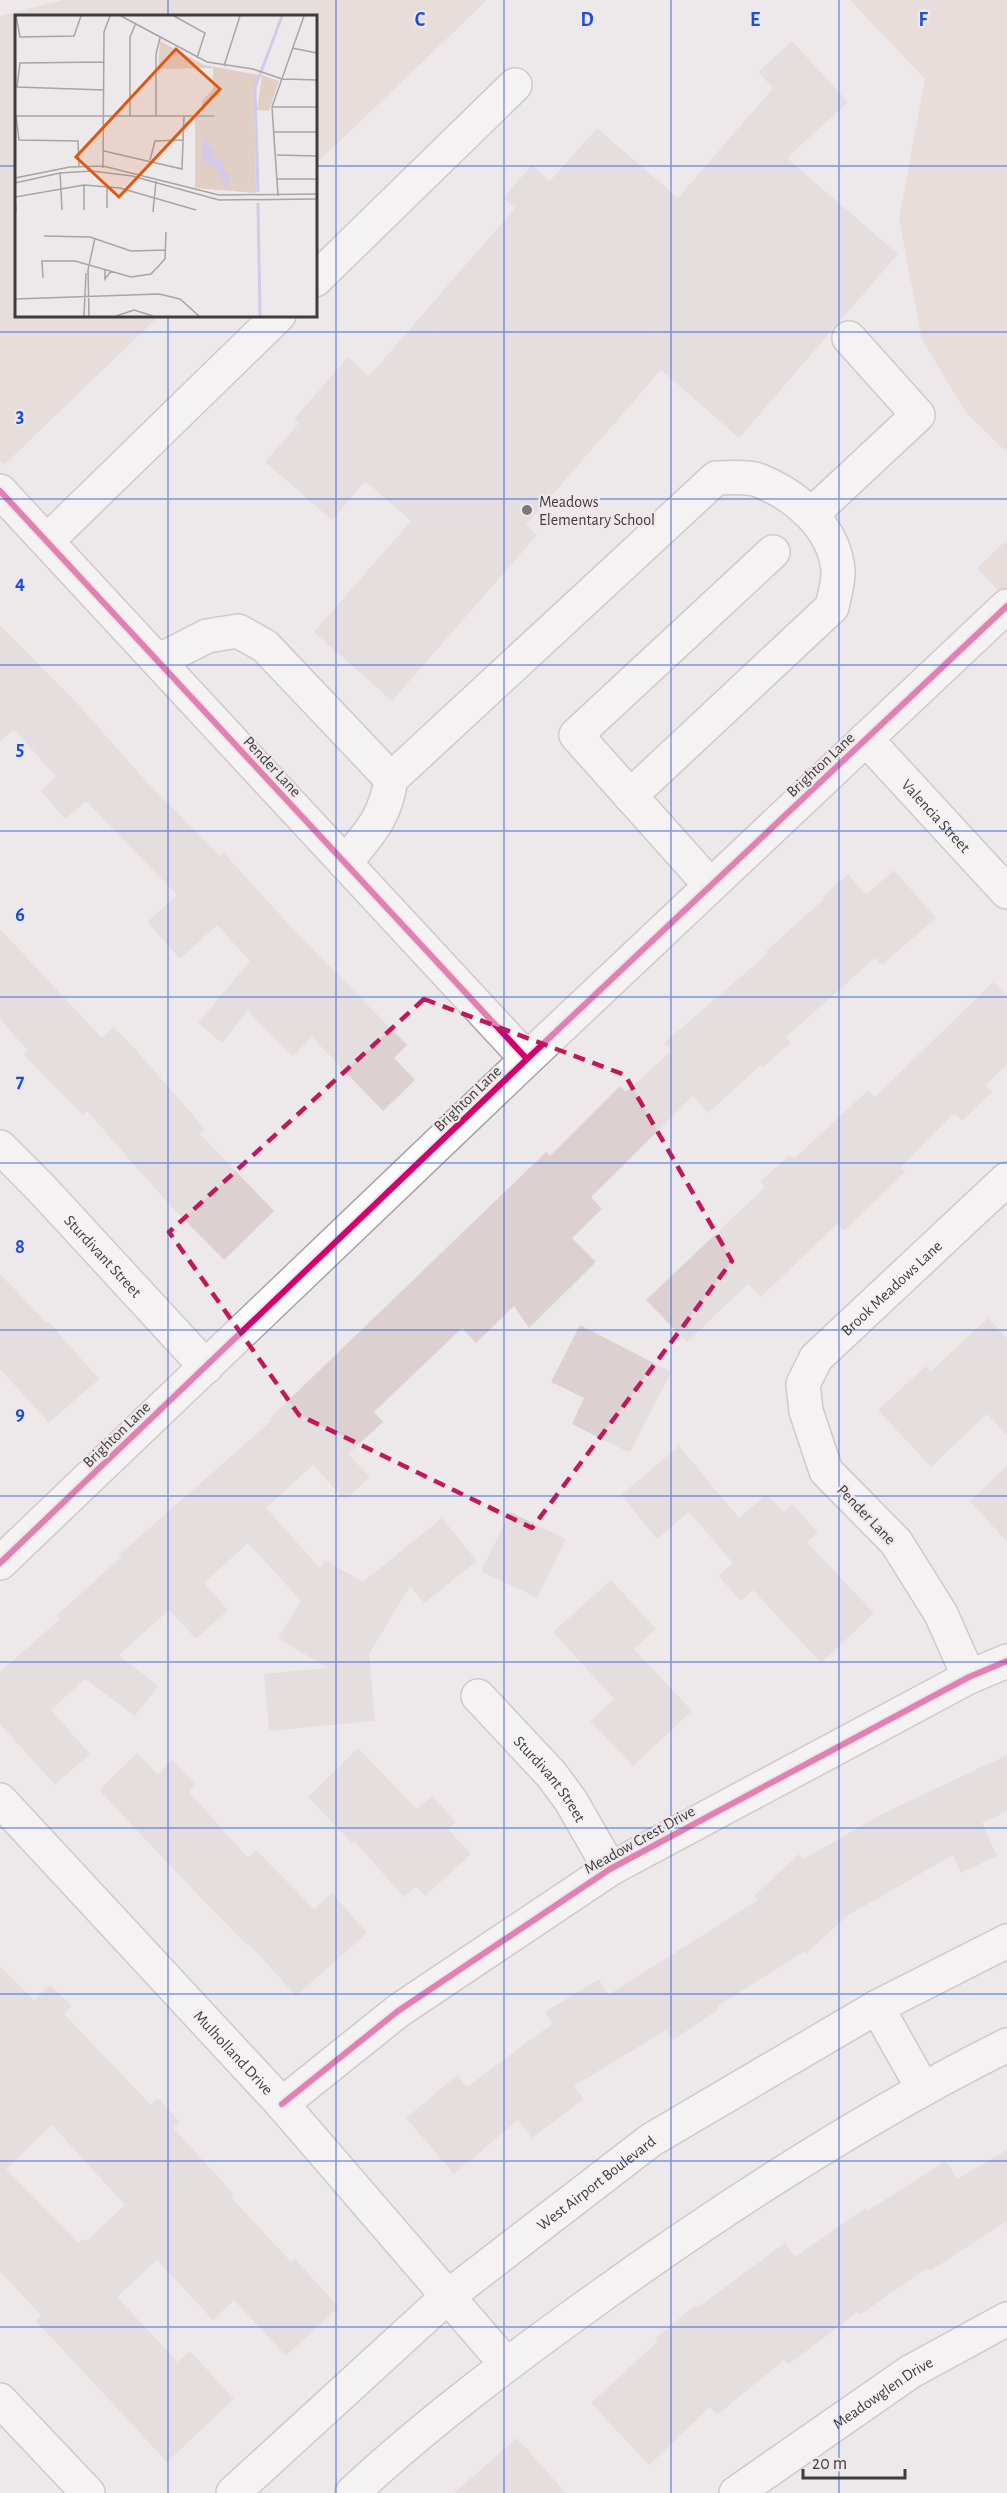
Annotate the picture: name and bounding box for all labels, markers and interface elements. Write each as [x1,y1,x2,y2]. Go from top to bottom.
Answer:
text: C [415,10,426,30]
text: D [580,10,594,30]
text: E [750,10,760,30]
text: F [918,10,928,30]
inset map [15,15,316,316]
text: 3 [16,406,24,426]
place label: Meadows Elementary School [539,494,655,529]
marker: Meadows Elementary School [520,503,534,517]
text: 4 [15,573,25,593]
street label: Brighton Lane [784,729,858,800]
street label: Pender Lane [240,733,304,800]
text: 5 [16,739,24,759]
street label: Valencia Street [898,777,973,856]
text: 6 [15,905,25,925]
street label: Brighton Lane [431,1063,504,1135]
text: 7 [16,1071,25,1091]
street label: Sturdivant Street [61,1212,144,1301]
text: 8 [15,1237,25,1257]
street label: Brook Meadows Lane [838,1238,945,1339]
street label: Brighton Lane [80,1399,153,1471]
text: 9 [15,1404,25,1424]
street label: Pender Lane [834,1482,899,1548]
street label: Sturdivant Street [511,1733,588,1825]
street label: Meadow Crest Drive [581,1803,698,1877]
street label: Mulholland Drive [191,2008,276,2098]
street label: West Airport Boulevard [534,2133,659,2234]
street label: Meadowglen Drive [830,2354,936,2432]
scale bar [803,2442,905,2480]
text: 20 m [812,2455,847,2473]

